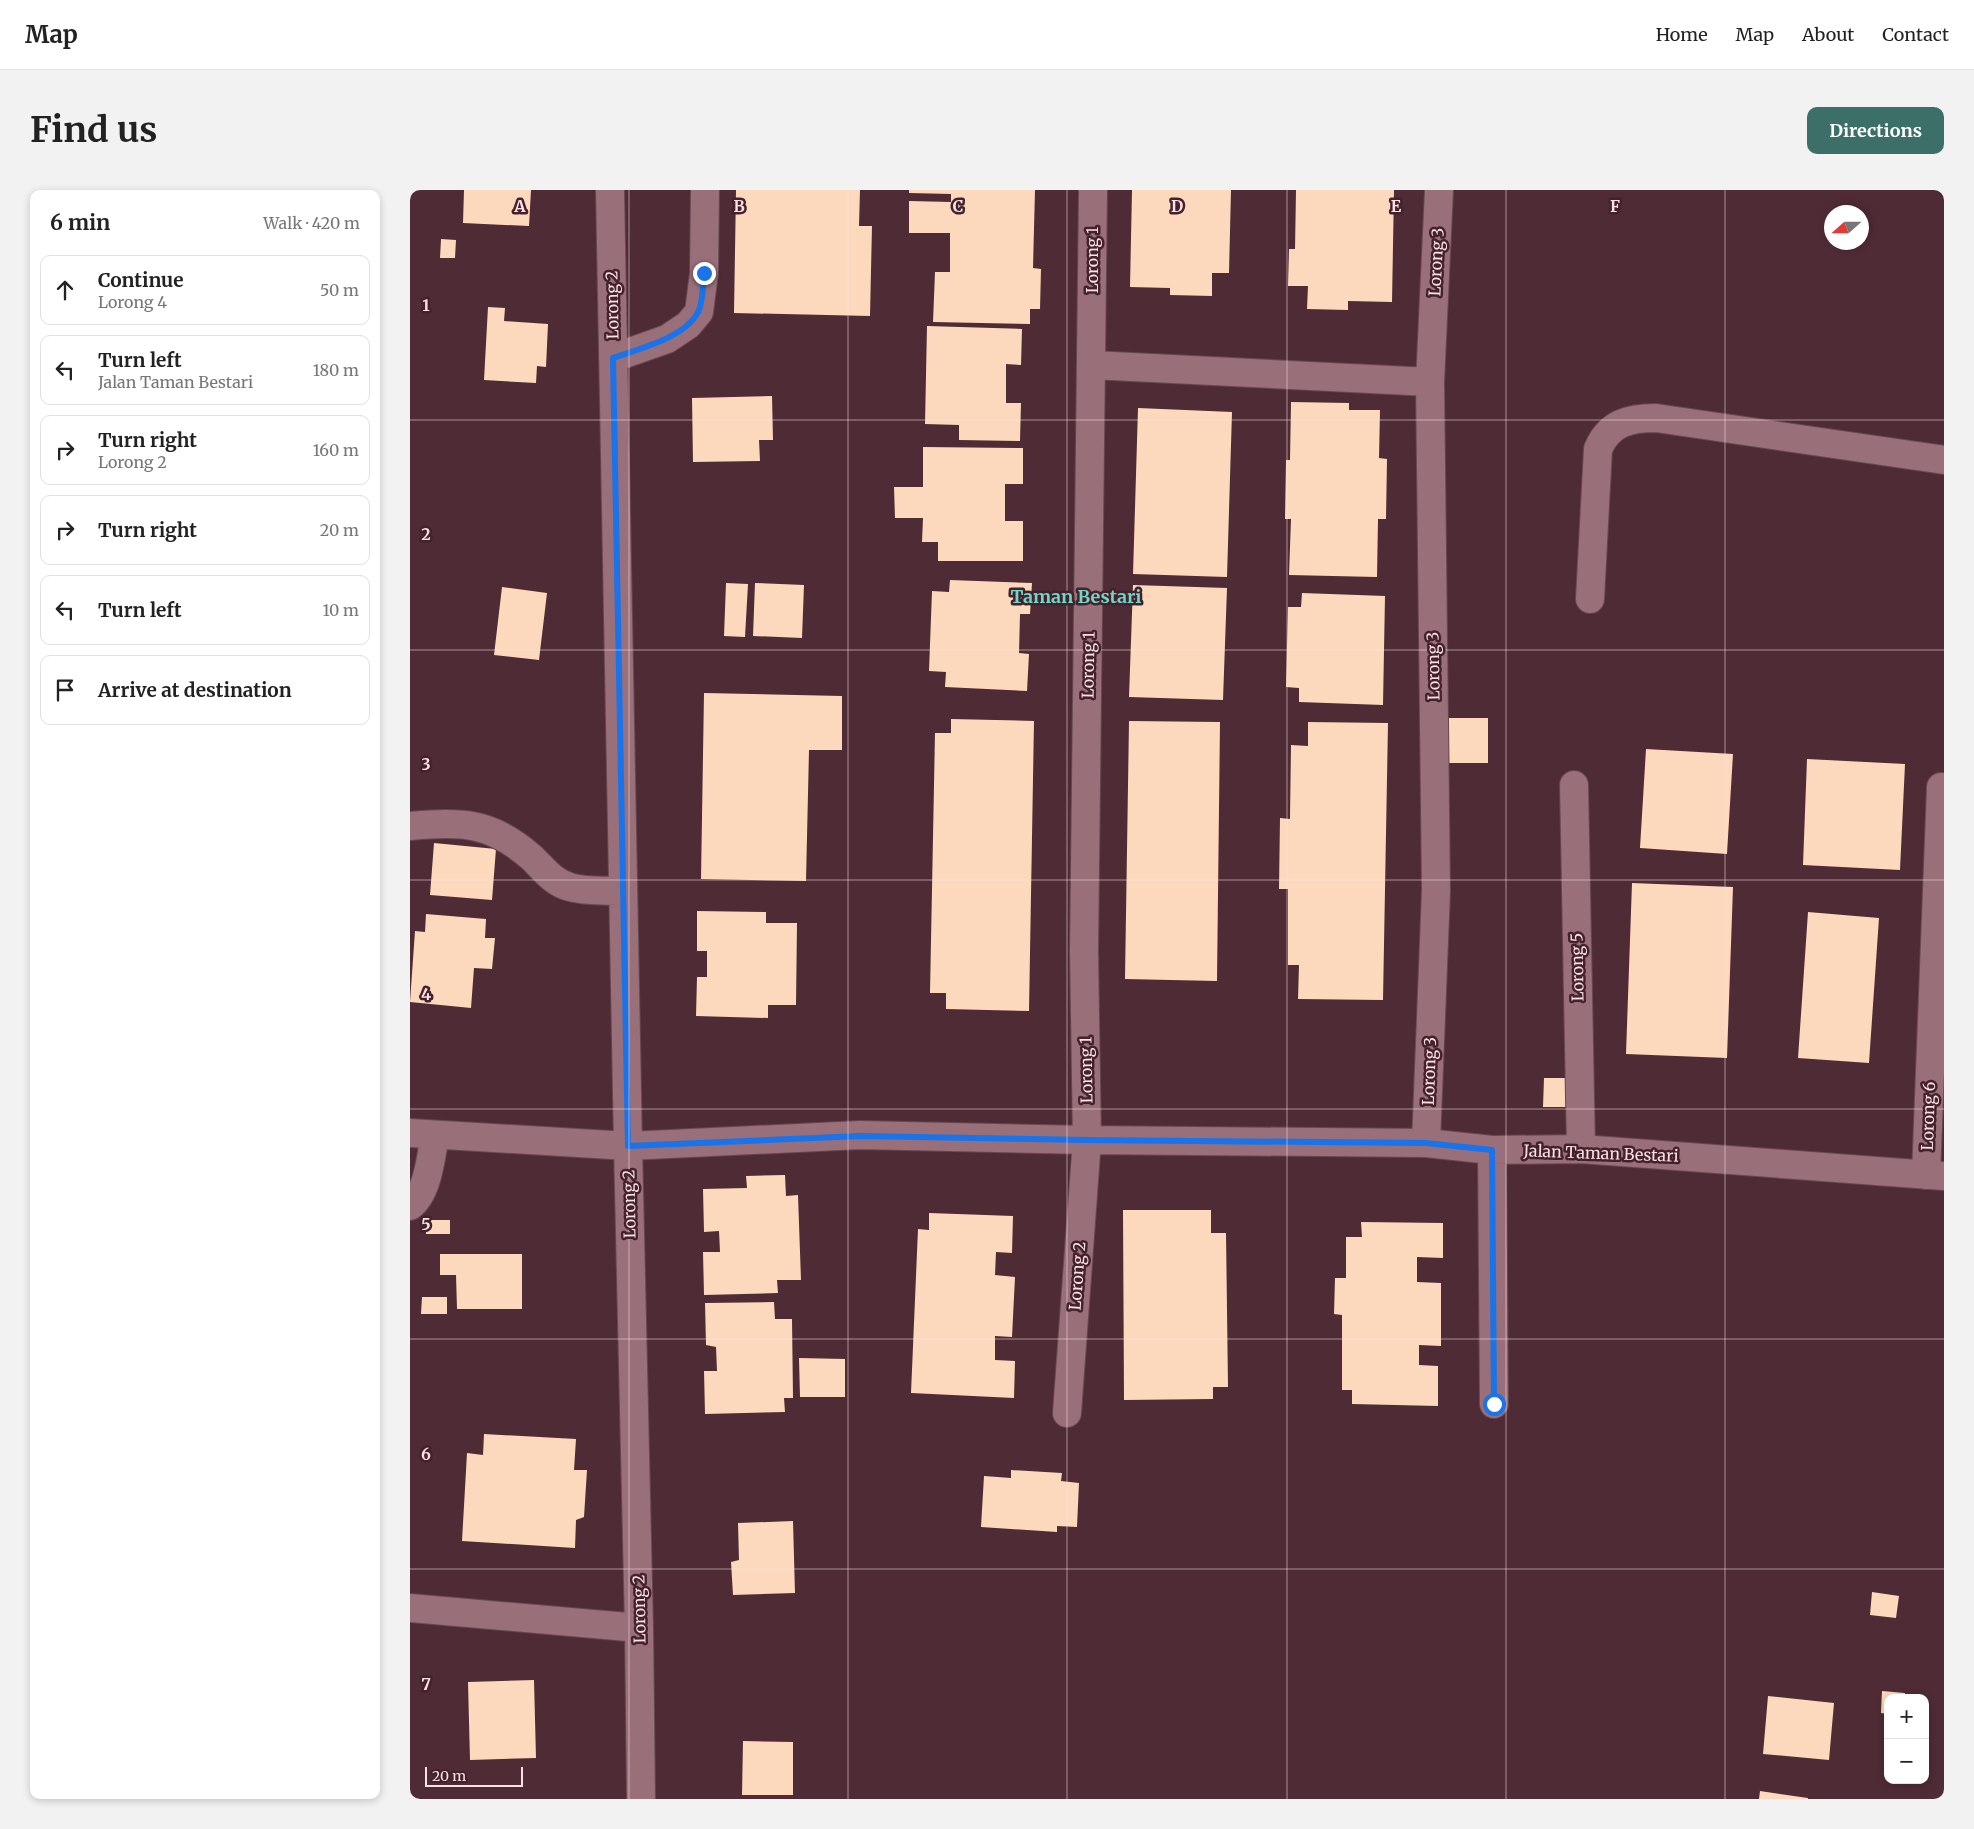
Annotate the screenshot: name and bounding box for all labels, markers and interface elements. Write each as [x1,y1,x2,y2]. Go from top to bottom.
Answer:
text: Map [25,19,78,50]
text: Home [1656,23,1708,46]
text: Map [1736,23,1774,46]
text: About [1802,23,1854,46]
text: Contact [1882,23,1949,46]
button: Directions [1807,107,1944,154]
text: Find us [30,108,157,152]
text: A [513,196,526,216]
text: B [733,196,745,216]
text: C [953,196,963,216]
text: D [1171,196,1183,216]
text: E [1391,196,1402,216]
text: F [1610,196,1620,216]
north arrow [1824,205,1869,250]
text: 6 min [50,209,110,236]
text: Walk · 420 m [263,213,360,233]
street label: Lorong 1 [1082,227,1102,293]
street label: Lorong 3 [1424,227,1448,297]
route end [693,262,716,285]
text: Continue [98,268,184,292]
street label: Lorong 2 [601,270,623,340]
icon: ahead [51,276,79,304]
text: 50 m [320,280,359,300]
text: Lorong 4 [98,292,167,312]
text: 1 [422,295,430,315]
text: Turn left [98,348,182,372]
icon: left [51,356,79,384]
text: 180 m [313,360,359,380]
text: Jalan Taman Bestari [98,372,253,392]
text: Turn right [98,428,197,452]
icon: right [51,436,79,464]
text: 160 m [313,440,359,460]
text: Lorong 2 [98,452,167,472]
icon: right [51,516,79,544]
text: Turn right [98,518,197,542]
text: 20 m [320,520,359,540]
text: 2 [421,524,431,544]
district label: Taman Bestari [1010,585,1142,608]
icon: left [51,596,79,624]
text: Turn left [98,598,182,622]
text: 10 m [322,600,359,620]
street label: Lorong 1 [1077,632,1099,698]
street label: Lorong 3 [1422,632,1444,700]
icon: arrive [51,676,79,704]
text: Arrive at destination [98,678,292,702]
text: 3 [421,754,431,774]
street label: Lorong 5 [1566,932,1588,1002]
text: 4 [421,984,431,1004]
street label: Lorong 3 [1418,1036,1440,1106]
street label: Lorong 1 [1075,1037,1097,1103]
street label: Lorong 6 [1917,1081,1939,1151]
street label: Jalan Taman Bestari [1522,1140,1679,1166]
street label: Lorong 2 [618,1169,640,1239]
text: 5 [421,1214,431,1234]
street label: Lorong 2 [1065,1241,1089,1311]
route start [1483,1393,1506,1416]
text: 6 [421,1444,431,1464]
street label: Lorong 2 [628,1574,650,1644]
text: 7 [421,1674,431,1694]
map controls [1884,1694,1929,1784]
button: + [1884,1694,1929,1739]
button: − [1884,1739,1929,1784]
scale bar [425,1764,522,1787]
text: 20 m [432,1767,466,1785]

